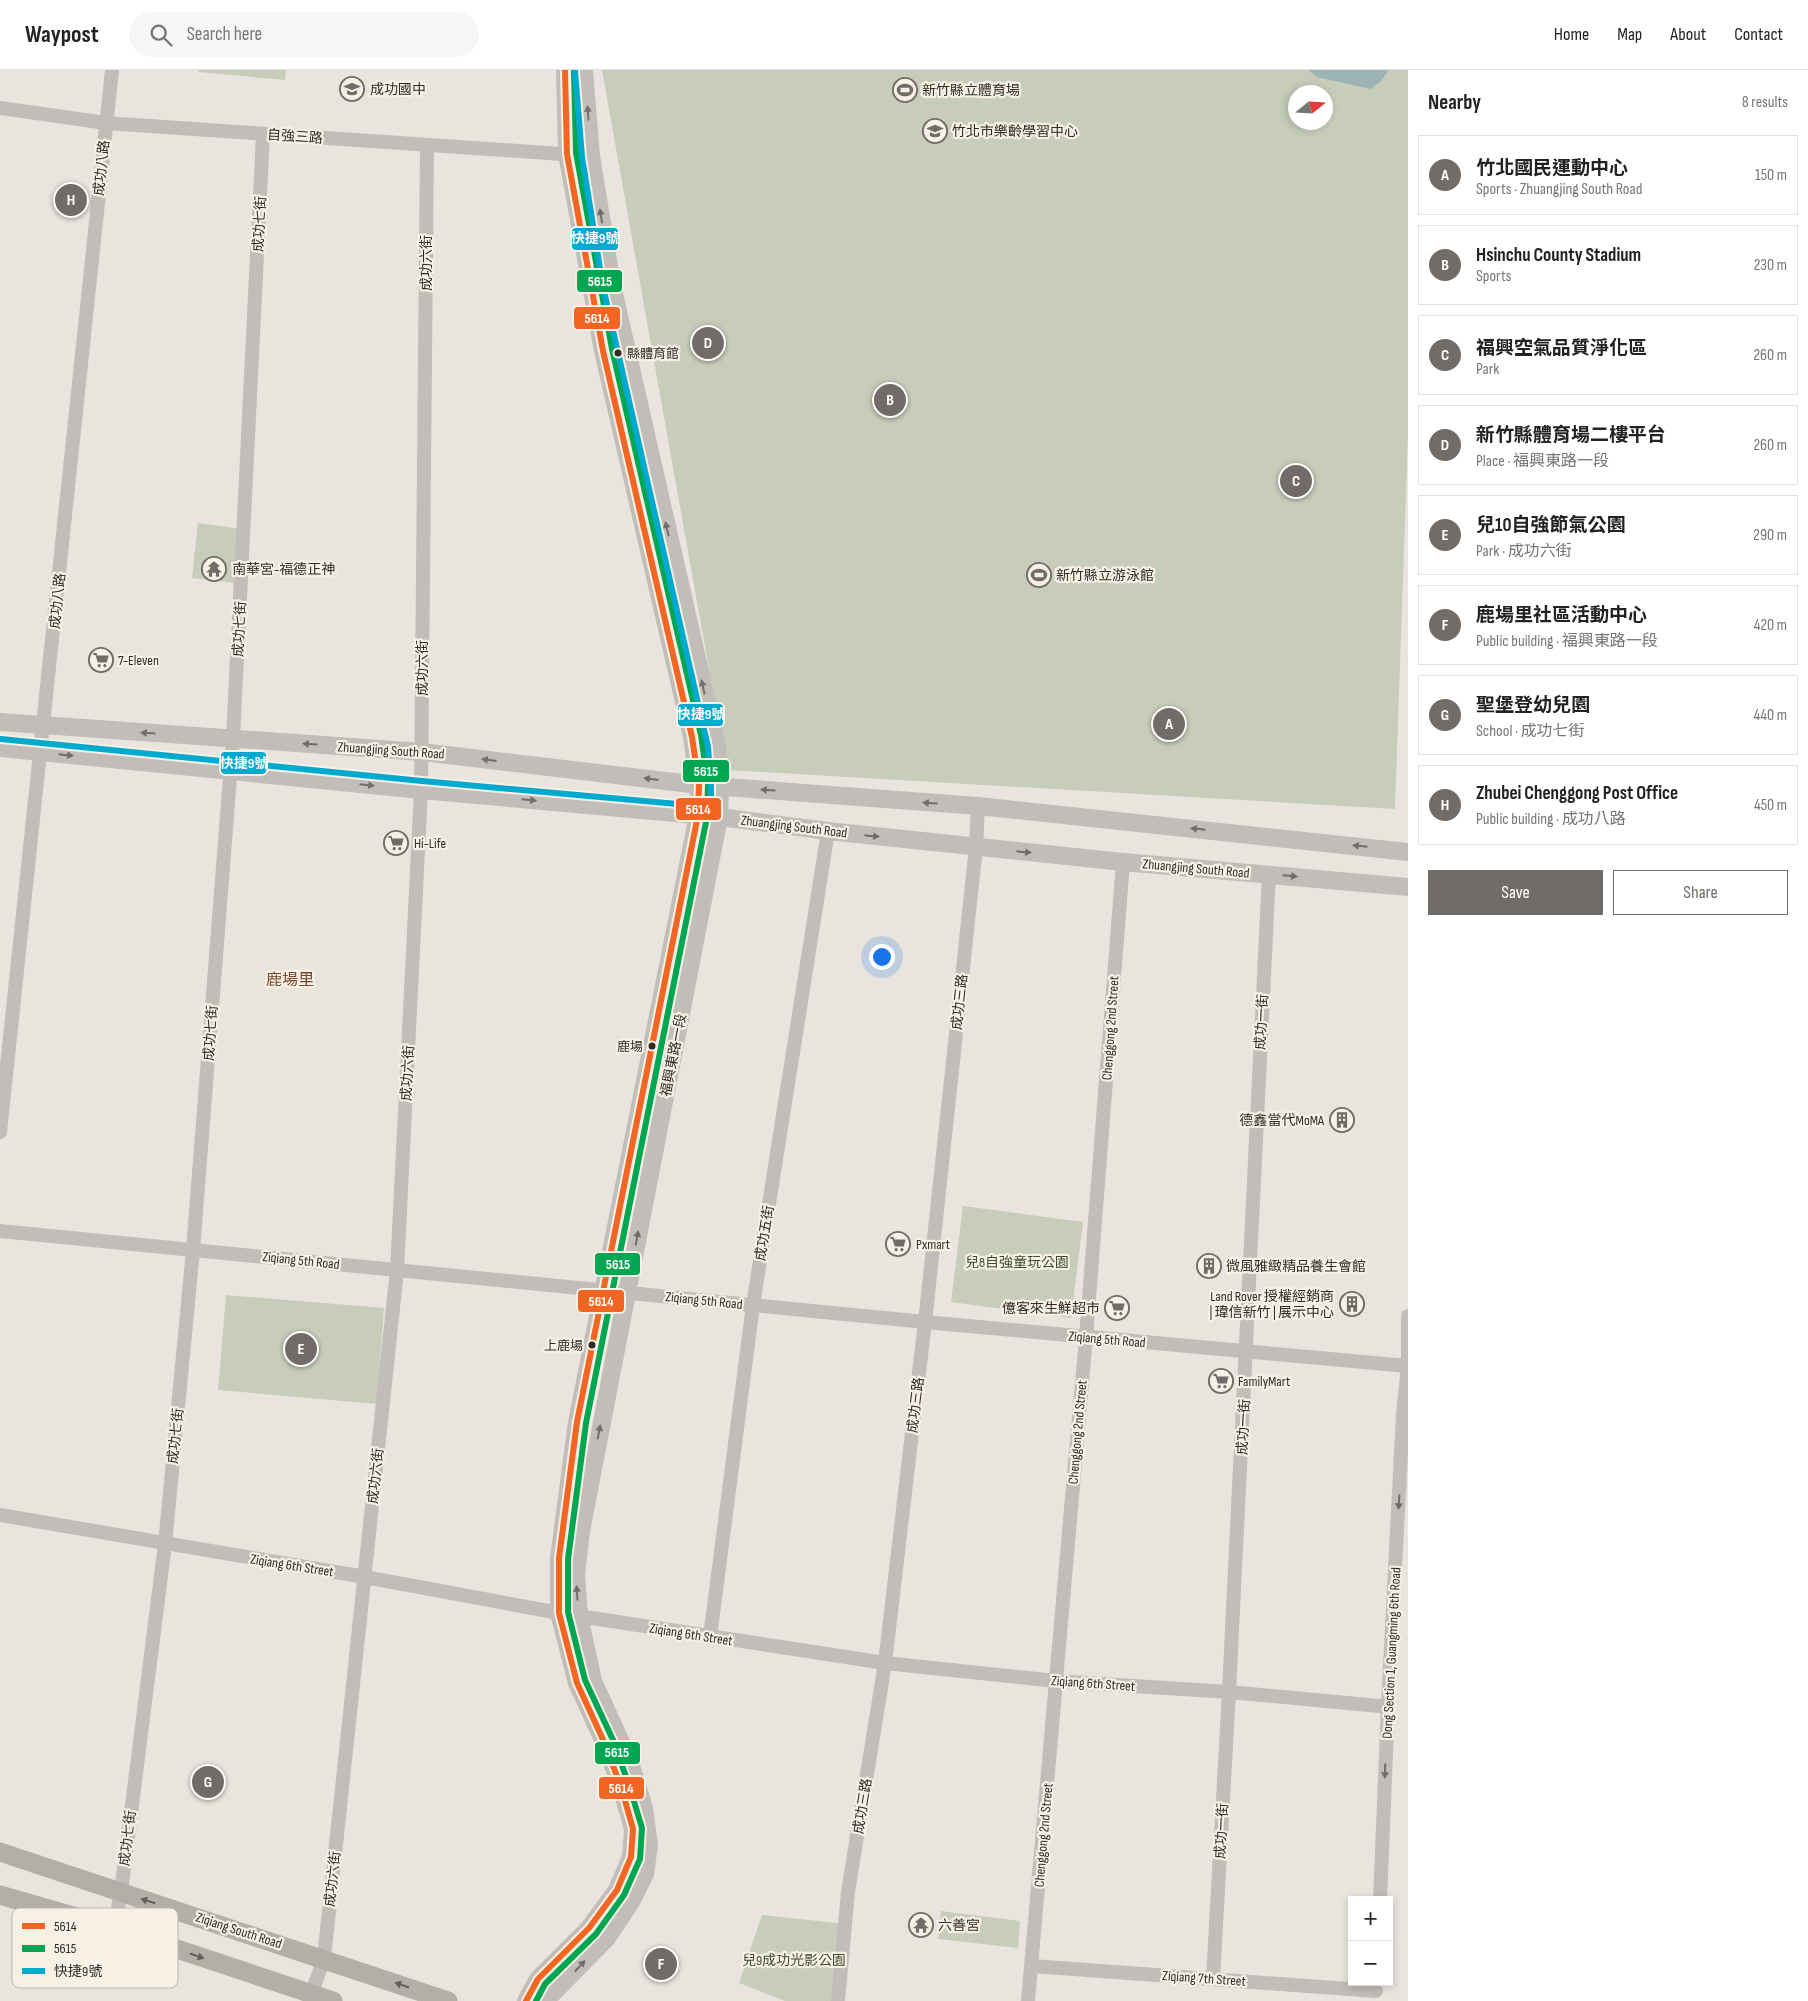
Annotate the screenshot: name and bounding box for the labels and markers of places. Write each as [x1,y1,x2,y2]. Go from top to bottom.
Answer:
school or university icon: 成功國中 [339,76,365,102]
sports icon: 新竹縣立體育場 [892,77,918,103]
place label: 成功國中 [370,81,426,98]
place label: 新竹縣立體育場 [922,82,1020,99]
school or university icon: 竹北市樂齡學習中心 [922,118,948,144]
place label: 竹北市樂齡學習中心 [952,123,1078,140]
pin: H [55,181,87,219]
pin: D [692,324,724,362]
place label: 縣體育館 [627,346,679,362]
marker: 縣體育館 [613,348,623,358]
pin: B [874,381,906,419]
pin: C [1280,462,1312,500]
temple icon: 南華宮-福德正神 [201,556,227,582]
place label: 南華宮-福德正神 [232,561,335,578]
sports icon: 新竹縣立游泳館 [1026,562,1052,588]
place label: 新竹縣立游泳館 [1056,567,1154,584]
supermarket icon: 7-Eleven [88,647,114,673]
place label: 7-Eleven [118,652,159,669]
pin: A [1153,705,1185,743]
supermarket icon: Hi-Life [383,830,409,856]
place label: Hi-Life [414,835,446,852]
place label: 鹿場 [617,1039,643,1055]
marker: 鹿場 [647,1041,657,1051]
building icon: 德鑫當代MoMA [1329,1107,1355,1133]
place label: 德鑫當代MoMA [1240,1112,1325,1129]
supermarket icon: Pxmart [885,1231,911,1257]
place label: Pxmart [916,1236,950,1253]
building icon: 微風雅緻精品養生會館 [1196,1253,1222,1279]
place label: 微風雅緻精品養生會館 [1226,1258,1366,1275]
place label: Land Rover 授權經銷商 | 瑋信新竹 | 展示中心 [1210,1288,1334,1321]
building icon: Land Rover 授權經銷商 | 瑋信新竹 | 展示中心 [1339,1291,1365,1317]
supermarket icon: 億客來生鮮超市 [1104,1295,1130,1321]
place label: 億客來生鮮超市 [1002,1300,1100,1317]
pin: E [285,1330,317,1368]
place label: 上鹿場 [544,1338,583,1354]
marker: 上鹿場 [587,1340,597,1350]
supermarket icon: FamilyMart [1208,1368,1234,1394]
place label: FamilyMart [1238,1373,1290,1390]
pin: G [192,1763,224,1801]
temple icon: 六善宮 [908,1912,934,1938]
place label: 六善宮 [938,1917,980,1934]
pin: F [645,1945,677,1983]

